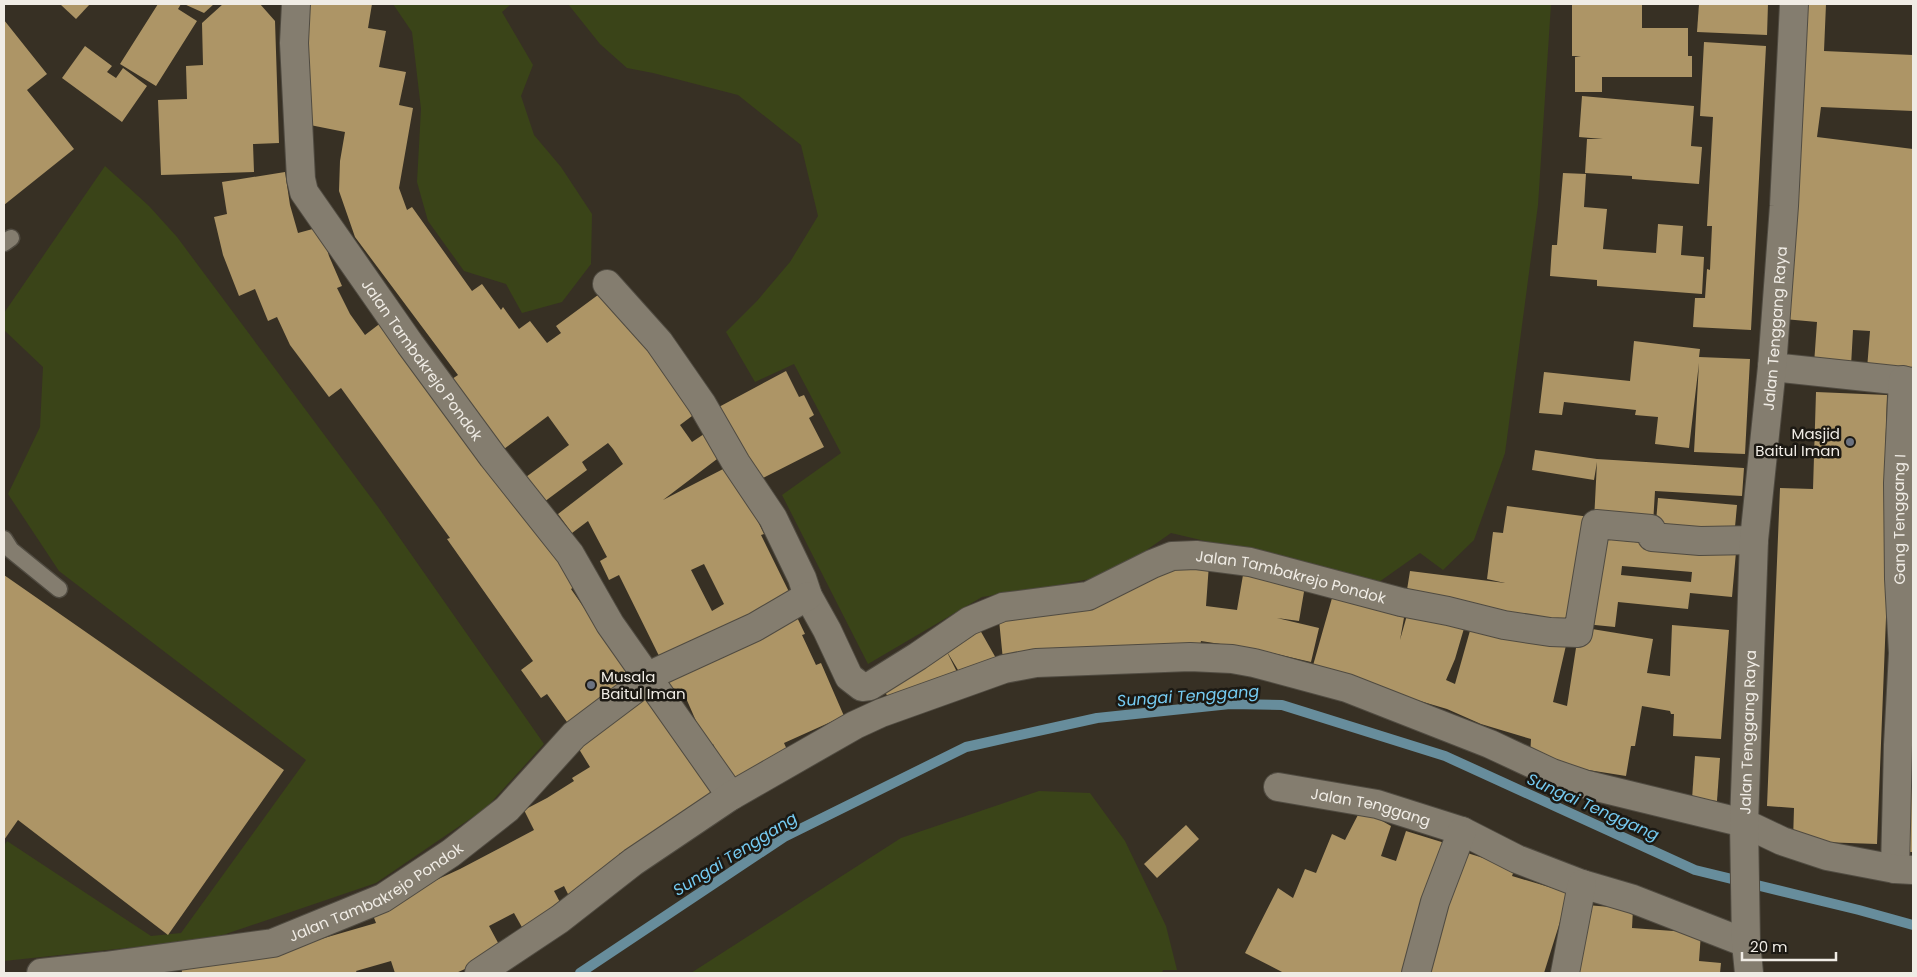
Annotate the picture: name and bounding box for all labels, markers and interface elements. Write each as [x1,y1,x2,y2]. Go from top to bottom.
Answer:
street label: Jalan Tenggang Raya [1757,246,1791,411]
street label: Jalan Tambakrejo Pondok [357,275,488,445]
place label: Masjid Baitul Iman [1755,423,1840,461]
marker: Masjid Baitul Iman [1844,436,1856,448]
street label: Gang Tenggang I [1887,454,1910,585]
street label: Jalan Tambakrejo Pondok [1194,545,1389,608]
street label: Jalan Tenggang Raya [1734,650,1761,815]
place label: Musala Baitul Iman [601,666,686,704]
marker: Musala Baitul Iman [585,679,597,691]
water label: Sungai Tenggang [1116,680,1260,712]
water label: Sungai Tenggang [1523,768,1663,847]
street label: Jalan Tenggang [1309,782,1433,831]
water label: Sungai Tenggang [669,806,802,901]
street label: Jalan Tambakrejo Pondok [285,837,467,946]
scale bar [1742,930,1836,962]
text: 20 m [1750,936,1788,957]

